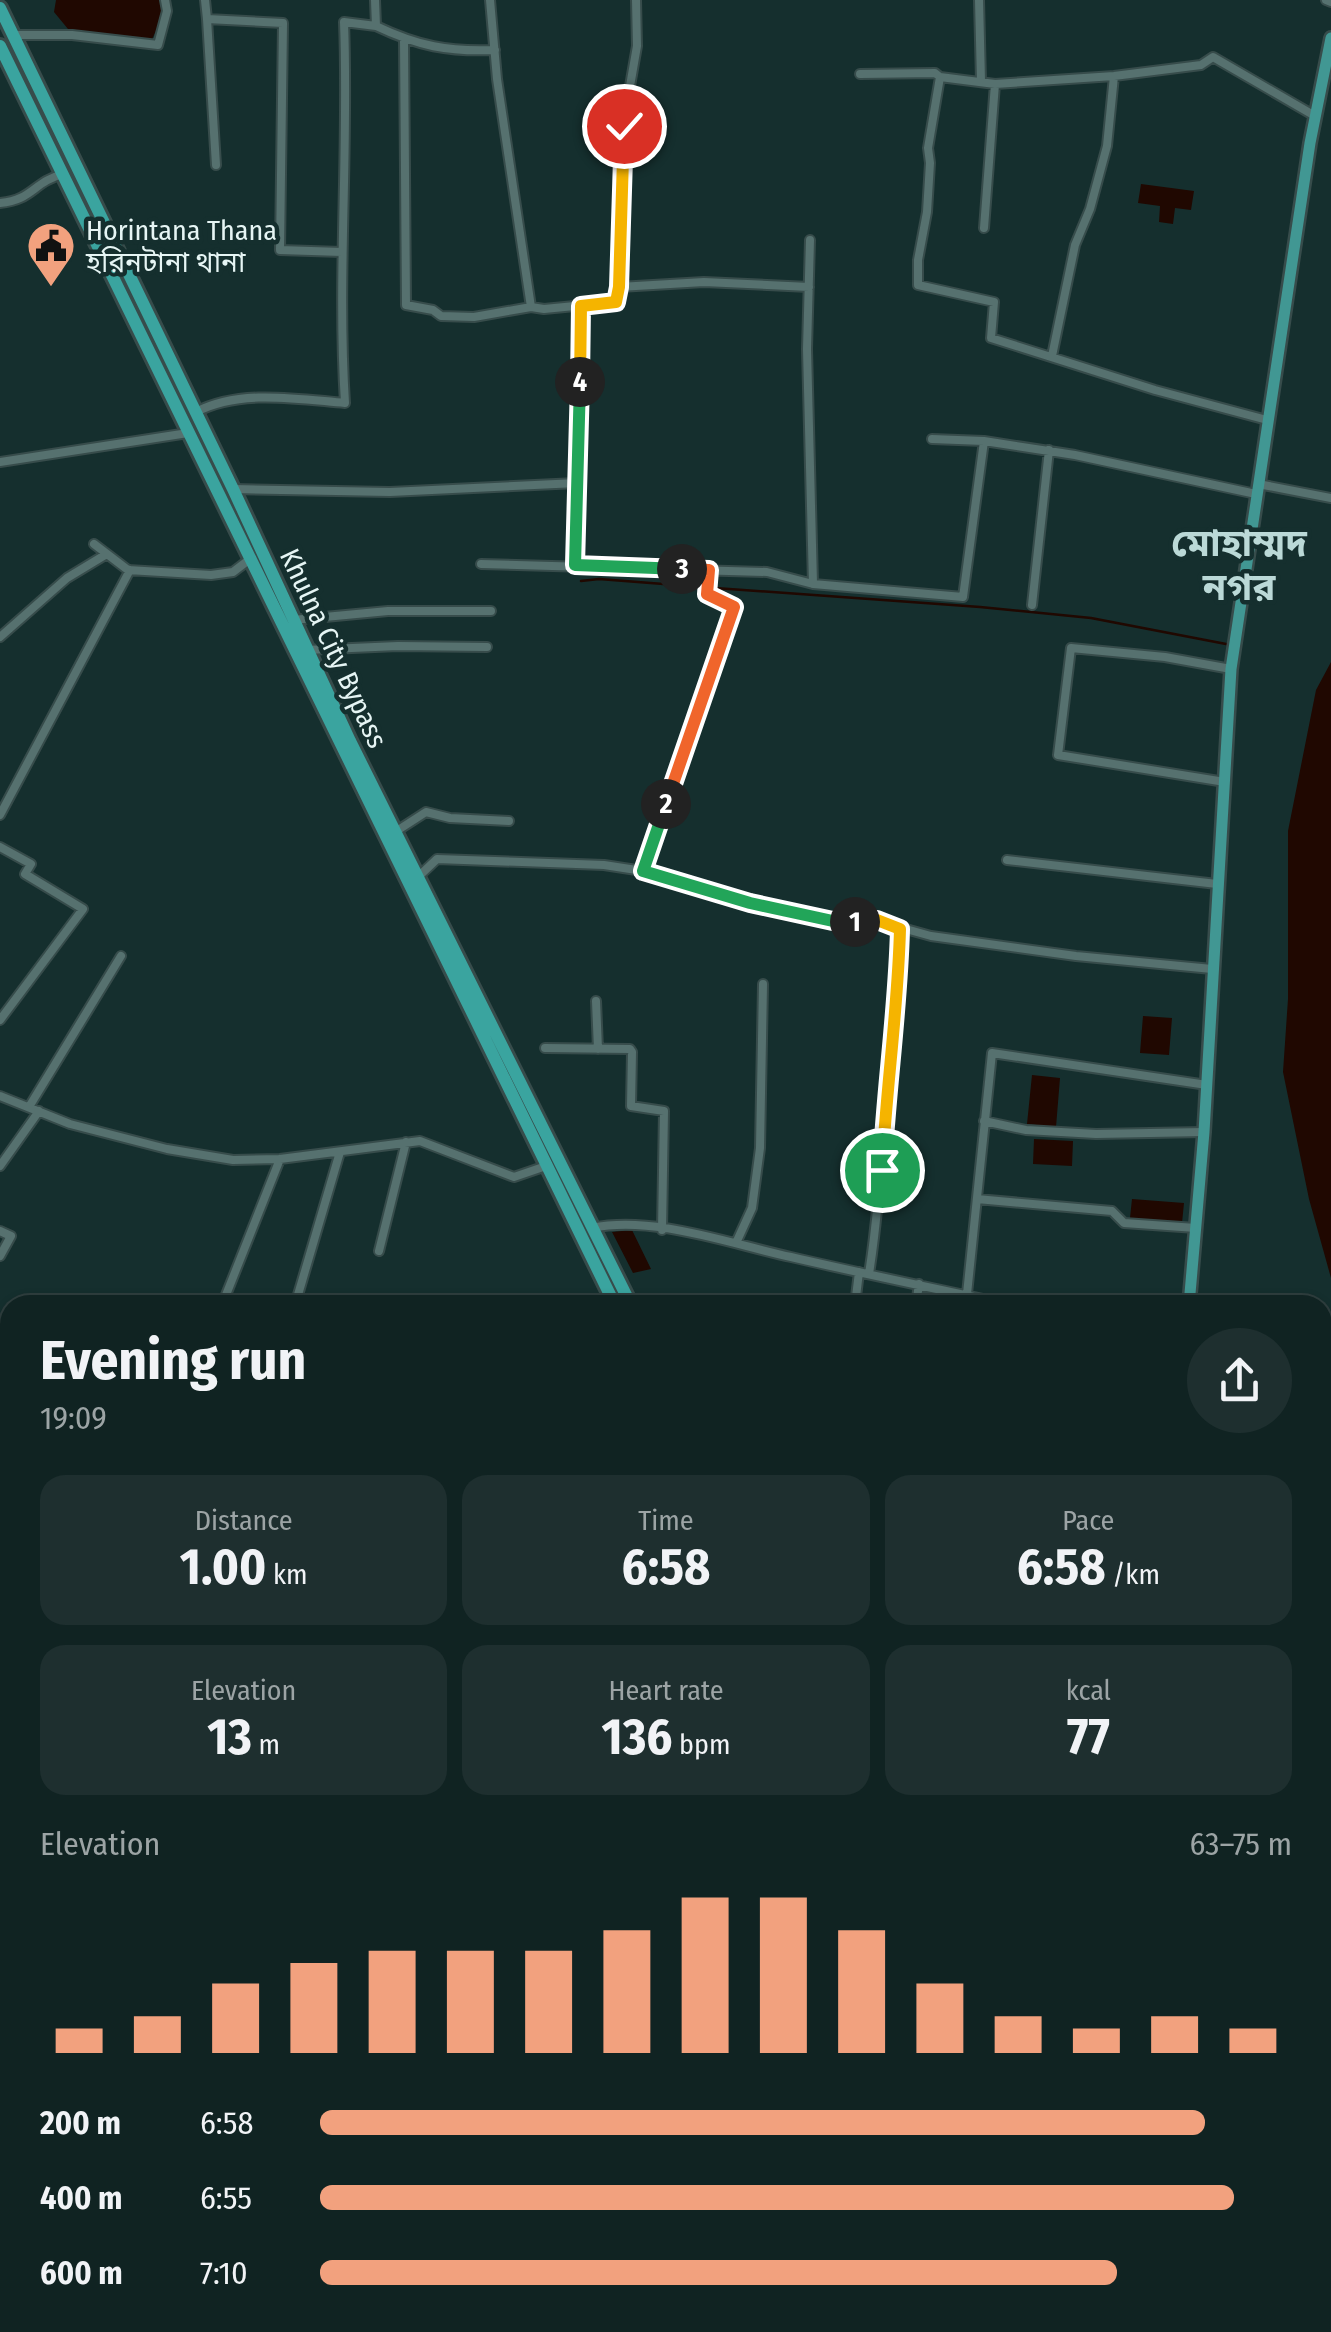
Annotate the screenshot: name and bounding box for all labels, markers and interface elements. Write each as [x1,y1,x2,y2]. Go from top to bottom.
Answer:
pin [582,84,667,169]
icon: check [597,99,652,154]
place label: Horintana Thana হরিনটানা থানা [85,214,277,279]
public building icon: Horintana Thana হরিনটানা থানা [25,220,77,288]
pin: 4 [555,357,605,407]
text: 4 [573,365,587,398]
district label: মোহাম্মদ নগর [1171,520,1307,610]
street label: Khulna City Bypass [273,543,394,753]
pin: 3 [657,544,707,594]
text: 3 [675,552,689,585]
pin: 2 [641,779,691,829]
text: 2 [660,787,672,820]
pin: 1 [830,897,880,947]
text: 1 [849,905,861,938]
pin [840,1128,925,1213]
icon: arrive [855,1143,910,1198]
text: Evening run [40,1328,306,1394]
button: share [1187,1328,1292,1433]
text: 19:09 [40,1399,107,1437]
text: Distance [195,1504,293,1537]
text: Time [638,1504,694,1537]
text: Pace [1062,1504,1114,1537]
text: 1.00 [180,1537,266,1597]
text: 6:58 [622,1537,710,1597]
text: 6:58 [1017,1537,1106,1597]
text: km [266,1558,308,1591]
text: /km [1106,1558,1160,1591]
text: Elevation [191,1674,296,1707]
text: Heart rate [609,1674,723,1707]
text: kcal [1066,1674,1111,1707]
text: 13 [207,1707,252,1767]
text: 136 [602,1707,673,1767]
text: 77 [1067,1707,1110,1767]
text: m [252,1728,280,1761]
text: bpm [673,1728,730,1761]
text: Elevation [40,1825,160,1863]
text: 63–75 m [1189,1825,1292,1863]
text: 200 m [40,2104,121,2142]
text: 6:58 [200,2104,253,2142]
text: 400 m [40,2179,122,2217]
text: 6:55 [200,2179,252,2217]
text: 600 m [40,2254,123,2292]
text: 7:10 [200,2254,248,2292]

